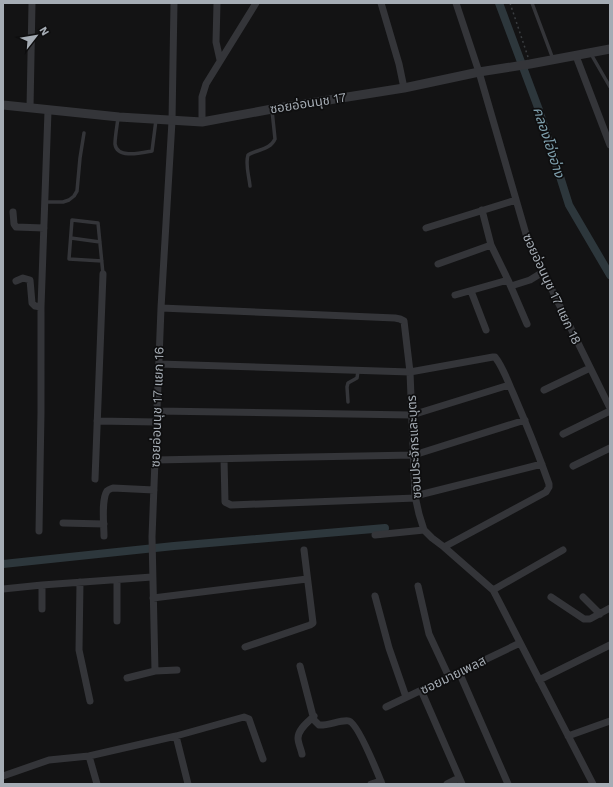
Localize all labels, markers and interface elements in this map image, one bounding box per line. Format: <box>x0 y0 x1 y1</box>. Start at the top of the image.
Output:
north arrow <box>16 16 56 56</box>
text: N <box>36 24 52 38</box>
street label: ซอยอ่อนนุช 17 <box>269 90 347 116</box>
water label: คลองโอ่งอ่าง <box>530 105 568 181</box>
street label: ซอยอ่อนนุช 17 แยก 18 <box>520 231 584 347</box>
street label: ซอยอ่อนนุช 17 แยก 16 <box>147 346 167 468</box>
street label: ซอนประจักรและบุตร <box>404 395 424 499</box>
street label: ซอยมายเพลส <box>418 653 488 697</box>

